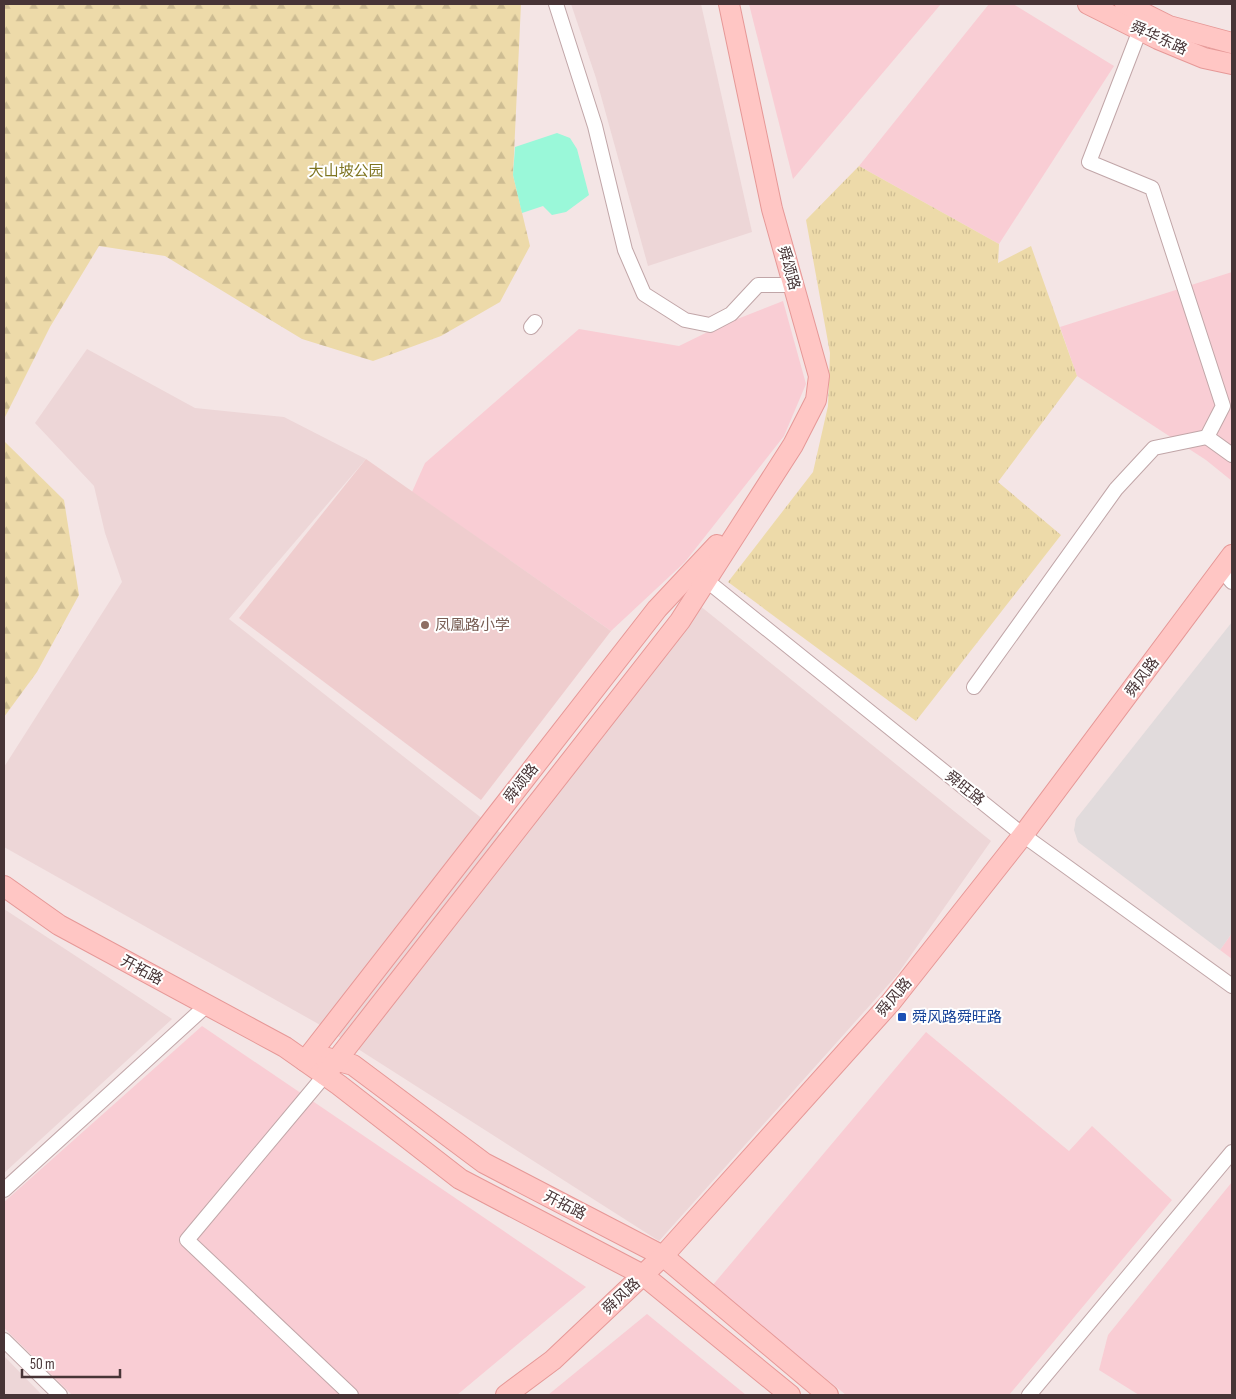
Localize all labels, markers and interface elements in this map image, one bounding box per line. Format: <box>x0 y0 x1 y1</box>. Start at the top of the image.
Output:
street label: 舜华东路 <box>1128 18 1190 59</box>
park label: 大山坡公园 <box>308 162 384 181</box>
street label: 舜颂路 <box>773 244 804 292</box>
place label: 凤凰路小学 <box>435 616 510 635</box>
marker: 凤凰路小学 <box>419 619 431 631</box>
street label: 舜风路 <box>1121 654 1164 701</box>
street label: 舜颂路 <box>500 760 543 807</box>
street label: 舜旺路 <box>941 767 988 810</box>
street label: 开拓路 <box>117 951 166 989</box>
street label: 舜风路 <box>873 974 916 1021</box>
place label: 舜风路舜旺路 <box>912 1008 1002 1027</box>
marker: 舜风路舜旺路 <box>896 1011 908 1023</box>
street label: 开拓路 <box>540 1187 589 1224</box>
street label: 舜风路 <box>598 1274 644 1319</box>
scale bar <box>22 1346 120 1378</box>
text: 50 m <box>30 1355 55 1374</box>

